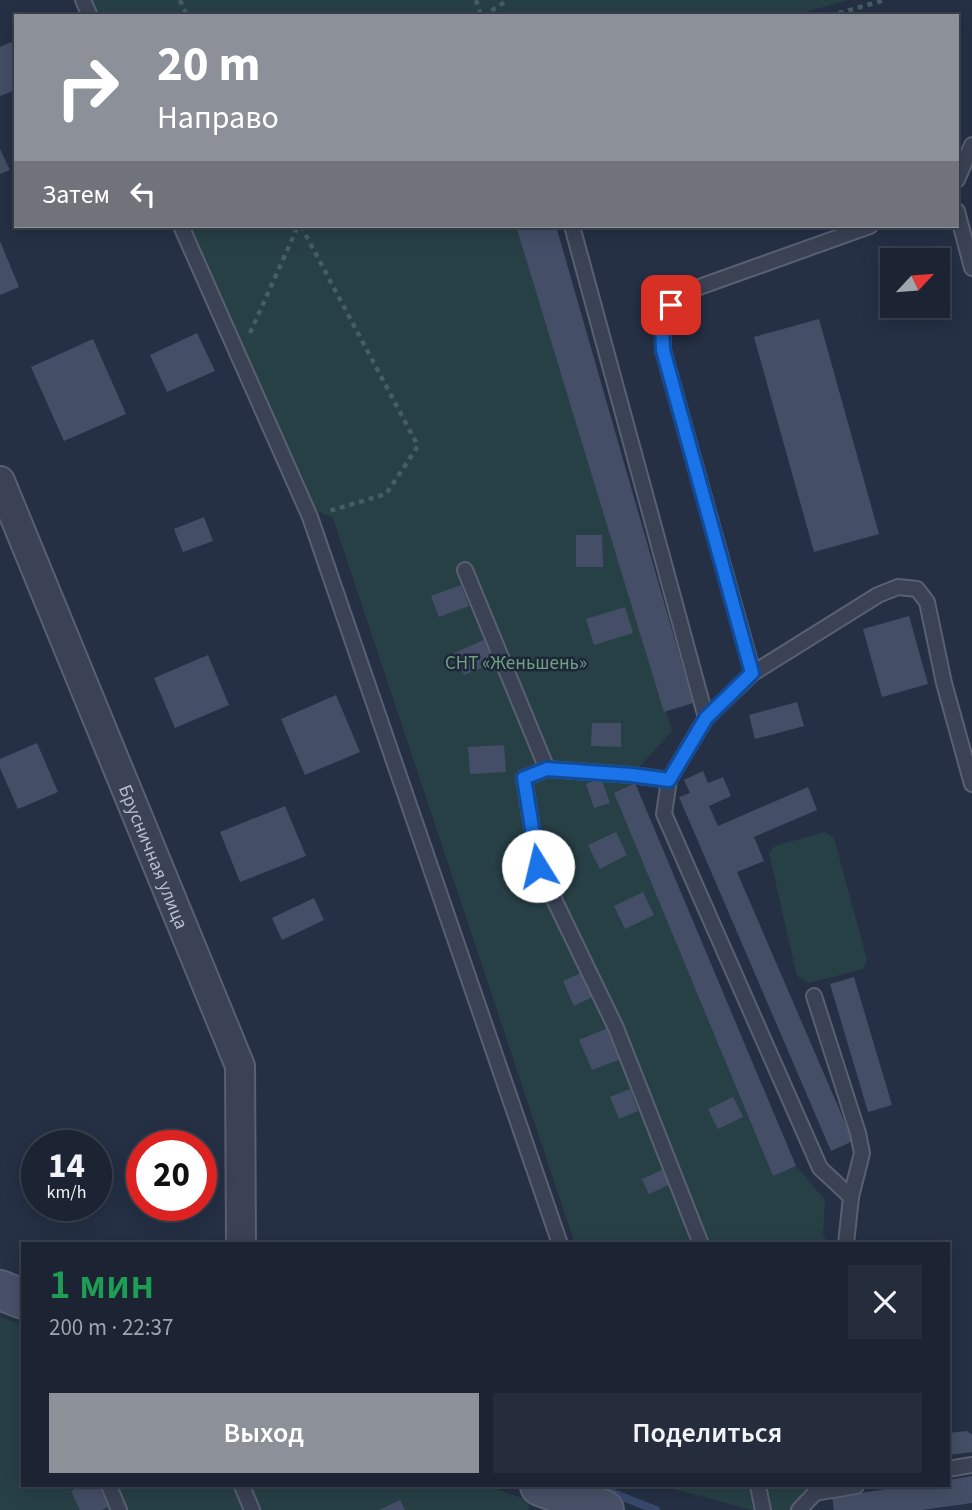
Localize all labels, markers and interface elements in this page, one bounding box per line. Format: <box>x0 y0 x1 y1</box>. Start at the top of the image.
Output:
text: 20 m <box>157 30 261 100</box>
icon: right <box>42 42 133 133</box>
text: Направо <box>157 95 279 141</box>
icon: left <box>124 175 162 213</box>
text: Затем <box>42 176 110 213</box>
north arrow <box>880 248 950 318</box>
map controls <box>880 248 950 318</box>
pin <box>641 275 701 335</box>
icon: arrive <box>652 286 690 324</box>
park label: СНТ «Женьшень» <box>445 650 587 677</box>
street label: Брусничная улица <box>111 781 194 933</box>
position arrow <box>501 829 575 903</box>
speed limit sign: 20 <box>126 1130 217 1221</box>
text: 14 <box>48 1141 85 1191</box>
text: km/h <box>47 1180 86 1205</box>
text: 1 мин <box>49 1255 154 1315</box>
button: close <box>848 1265 922 1339</box>
text: 200 m · 22:37 <box>49 1311 173 1344</box>
button: Выход <box>49 1393 479 1473</box>
button: Поделиться <box>493 1393 922 1473</box>

